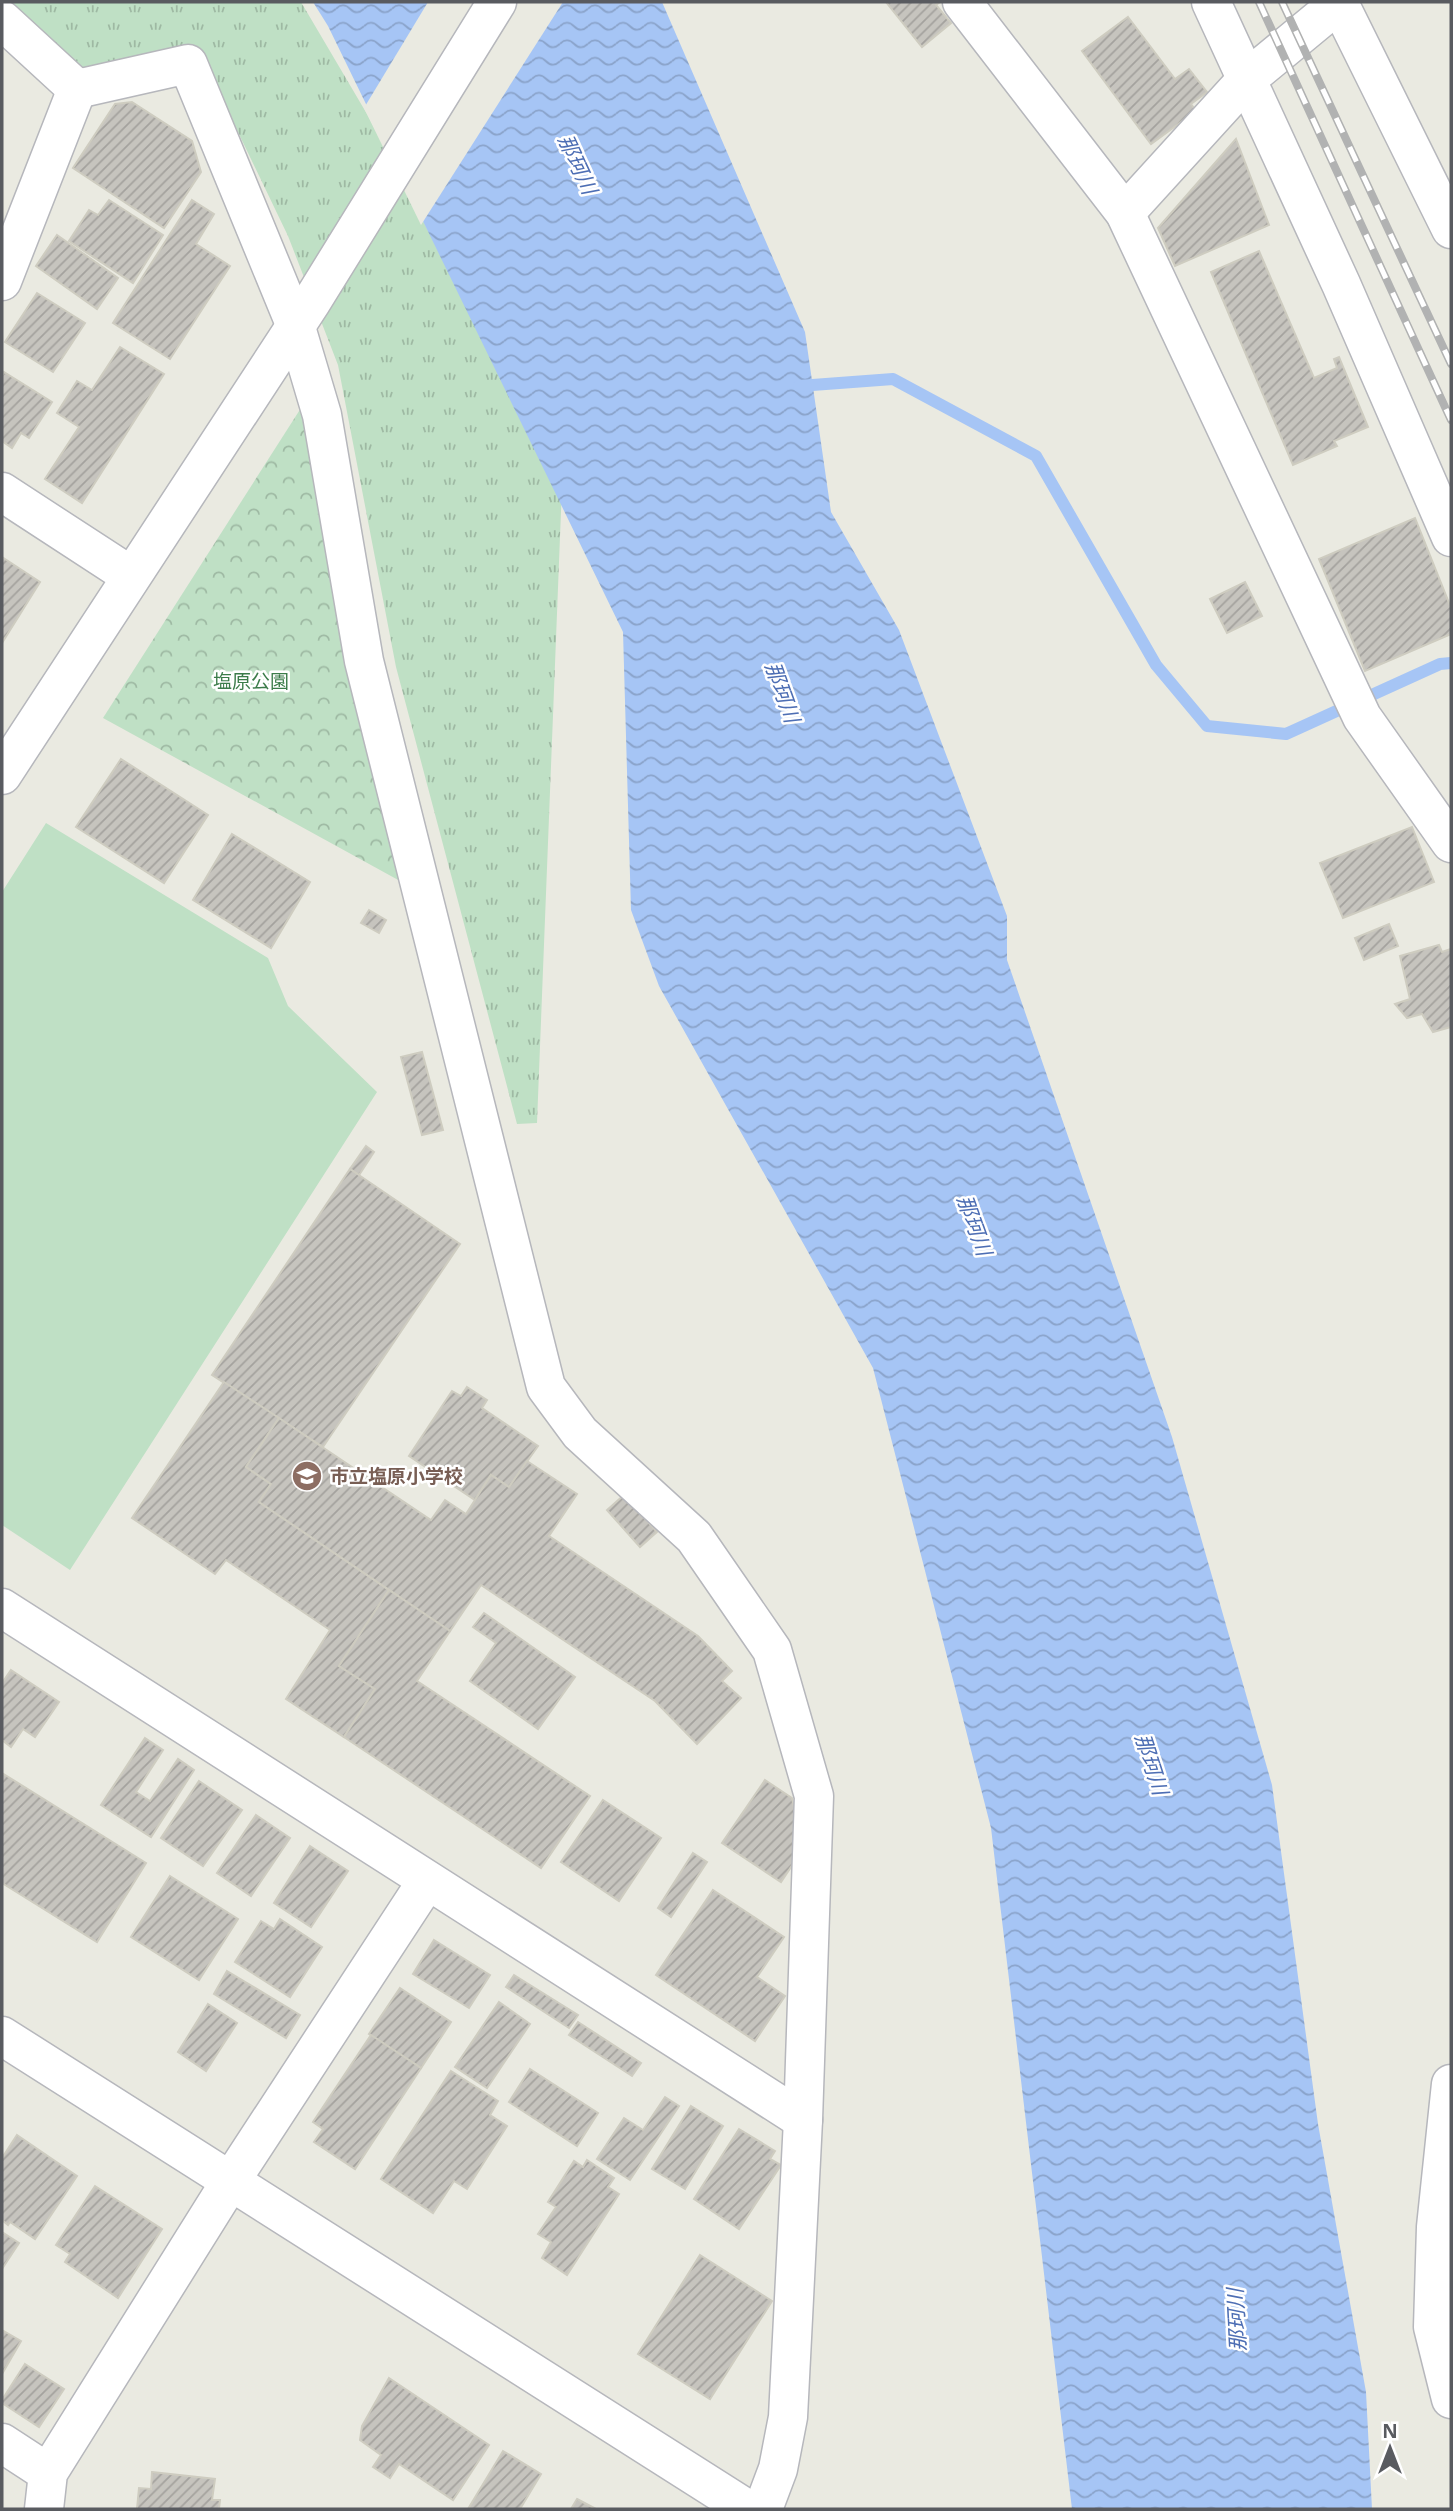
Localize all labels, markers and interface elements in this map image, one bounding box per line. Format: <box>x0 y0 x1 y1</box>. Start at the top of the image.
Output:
water label: 那珂川 <box>552 130 605 200</box>
water label: 那珂川 <box>759 658 808 728</box>
park label: 塩原公園 <box>213 668 289 694</box>
water label: 那珂川 <box>951 1191 1000 1261</box>
school or university icon: 市立塩原小学校 <box>290 1459 324 1493</box>
place label: 市立塩原小学校 <box>330 1463 463 1489</box>
water label: 那珂川 <box>1129 1730 1176 1800</box>
water label: 那珂川 <box>1220 2286 1252 2352</box>
north arrow <box>1355 2413 1425 2483</box>
text: N <box>1382 2418 1398 2444</box>

